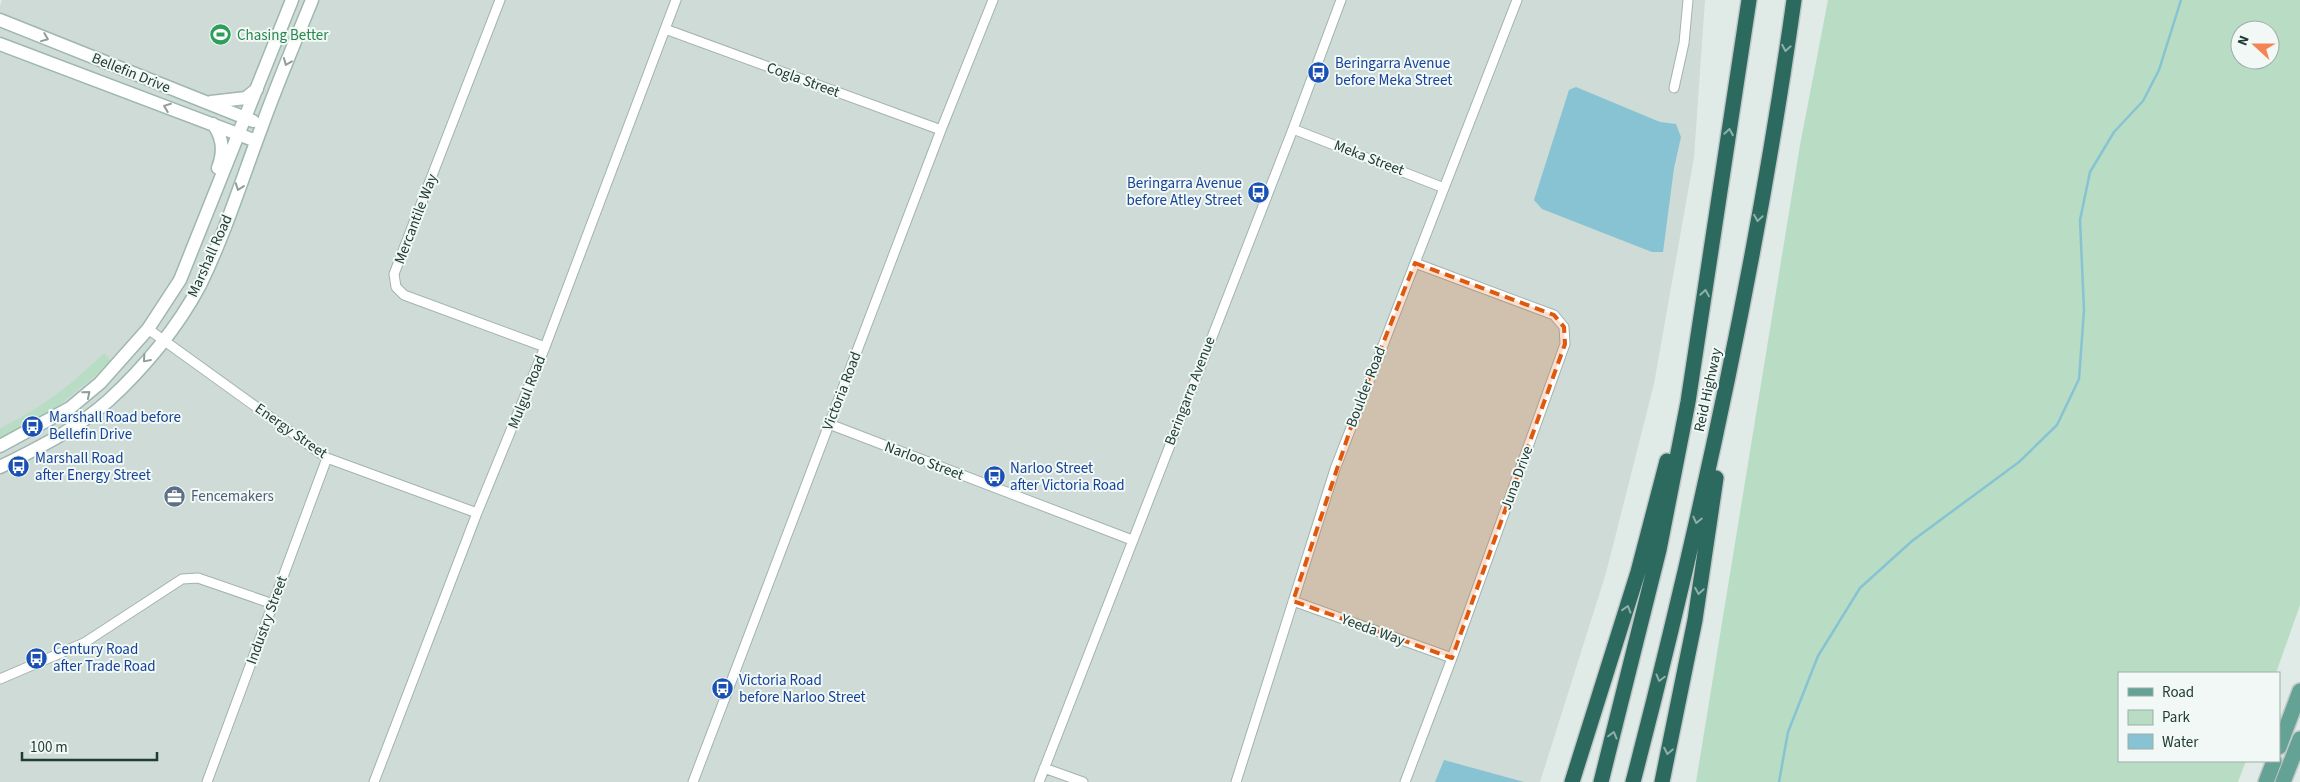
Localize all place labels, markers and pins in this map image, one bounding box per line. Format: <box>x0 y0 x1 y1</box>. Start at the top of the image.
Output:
sports icon: Chasing Better <box>209 23 233 47</box>
place label: Chasing Better <box>237 25 329 46</box>
place label: Beringarra Avenue before Meka Street <box>1335 53 1452 91</box>
bus stop icon: Beringarra Avenue before Meka Street <box>1307 60 1331 84</box>
place label: Beringarra Avenue before Atley Street <box>1127 173 1242 211</box>
bus stop icon: Beringarra Avenue before Atley Street <box>1246 180 1270 204</box>
place label: Marshall Road before Bellefin Drive <box>49 407 181 445</box>
bus stop icon: Marshall Road before Bellefin Drive <box>21 414 45 438</box>
place label: Marshall Road after Energy Street <box>35 448 151 486</box>
bus stop icon: Marshall Road after Energy Street <box>7 455 31 479</box>
place label: Narloo Street after Victoria Road <box>1010 458 1125 496</box>
bus stop icon: Narloo Street after Victoria Road <box>982 465 1006 489</box>
office icon: Fencemakers <box>163 484 187 508</box>
place label: Fencemakers <box>191 486 274 507</box>
place label: Century Road after Trade Road <box>53 639 156 677</box>
bus stop icon: Century Road after Trade Road <box>25 646 49 670</box>
place label: Victoria Road before Narloo Street <box>739 670 866 708</box>
bus stop icon: Victoria Road before Narloo Street <box>711 677 735 701</box>

